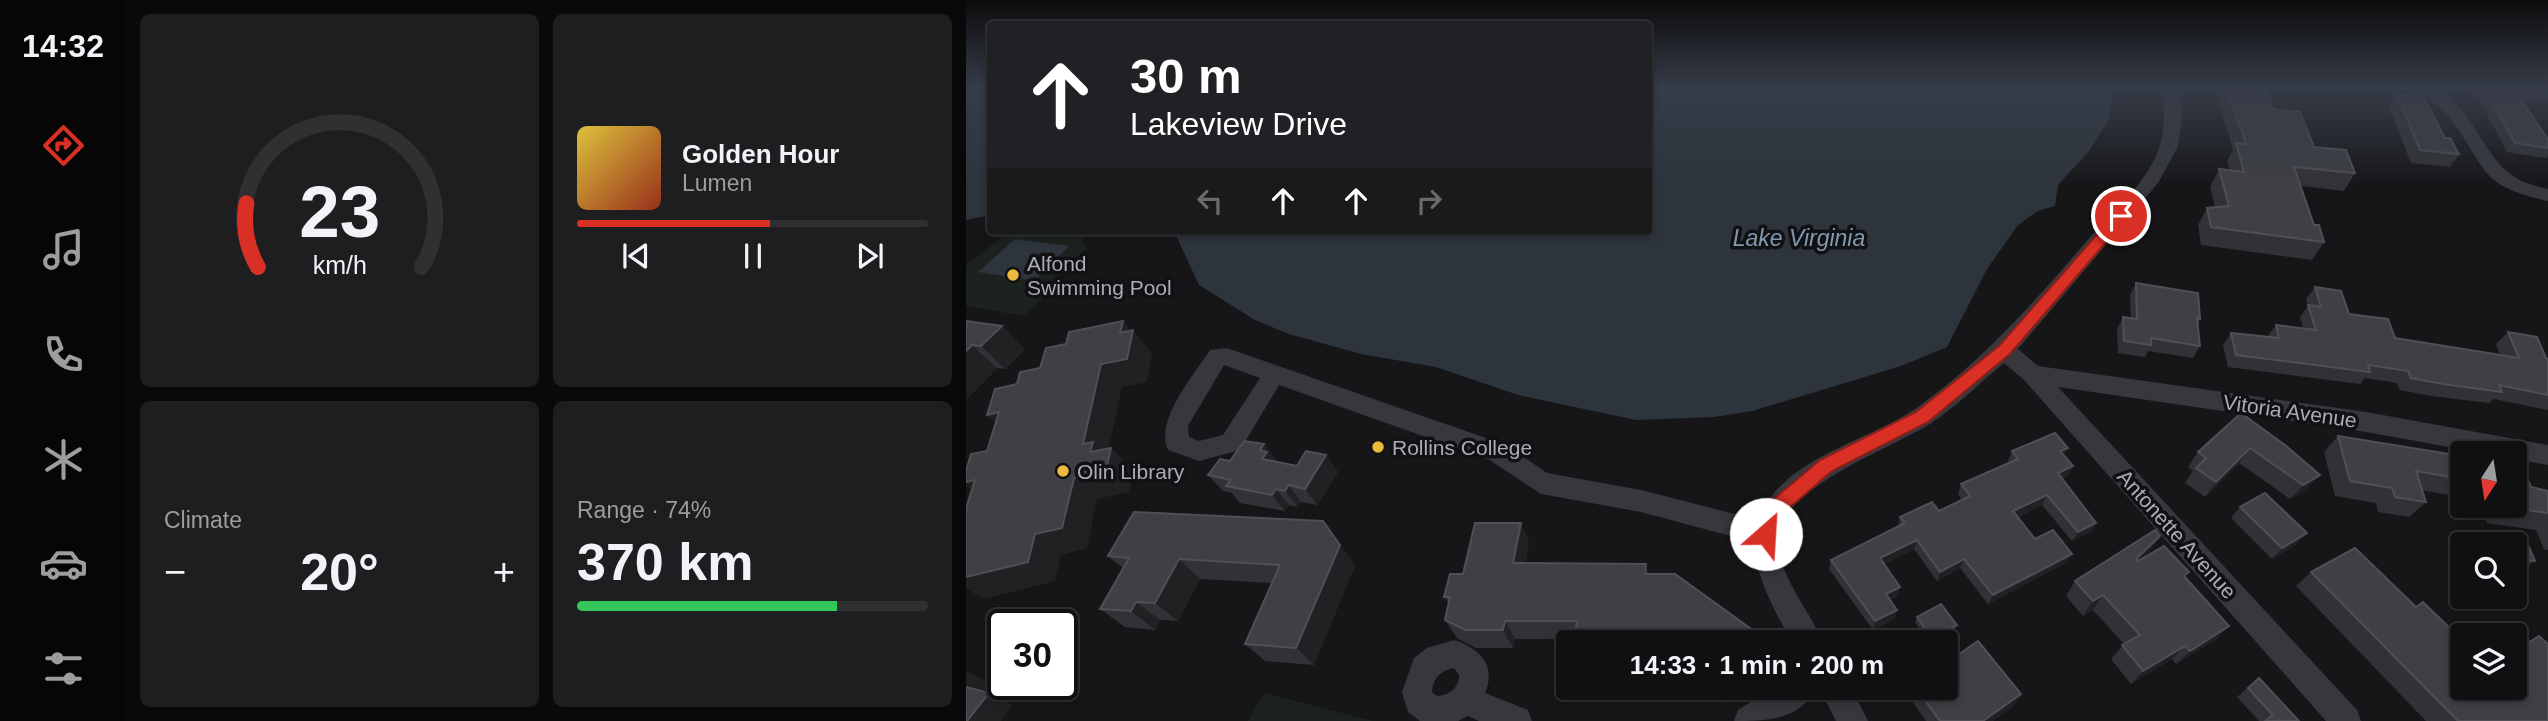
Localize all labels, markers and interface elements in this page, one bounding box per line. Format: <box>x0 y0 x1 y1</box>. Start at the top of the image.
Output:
text: 14:32 <box>22 28 104 64</box>
icon: ahead <box>1015 49 1106 140</box>
text: 30 m <box>1130 49 1242 103</box>
text: Lakeview Drive <box>1130 106 1347 142</box>
icon: directions <box>39 121 88 170</box>
text: Golden Hour <box>682 139 839 169</box>
text: Lumen <box>682 170 752 196</box>
text: 23 <box>299 171 380 252</box>
icon: left <box>1191 182 1229 220</box>
icon: ahead <box>1264 182 1302 220</box>
icon: ahead <box>1337 182 1375 220</box>
icon: right <box>1410 182 1448 220</box>
pin <box>2091 186 2151 246</box>
icon: arrive <box>2102 197 2140 235</box>
icon: music <box>39 225 88 274</box>
water label: Lake Virginia <box>1733 225 1865 251</box>
icon: previous <box>617 237 655 275</box>
icon: pause <box>734 237 772 275</box>
icon: next <box>851 237 889 275</box>
text: km/h <box>312 251 367 279</box>
place label: Alfond Swimming Pool <box>1027 252 1172 299</box>
marker: Alfond Swimming Pool <box>1005 267 1021 283</box>
icon: phone <box>39 330 88 379</box>
street label: Vitoria Avenue <box>2222 390 2358 432</box>
icon: climate <box>39 435 88 484</box>
place label: Rollins College <box>1392 436 1532 459</box>
marker: Rollins College <box>1370 439 1386 455</box>
north arrow <box>2450 441 2527 518</box>
map controls <box>2450 441 2527 700</box>
place label: Olin Library <box>1077 460 1185 483</box>
marker: Olin Library <box>1055 463 1071 479</box>
street label: Antonette Avenue <box>2113 465 2241 603</box>
text: Range · 74% <box>577 497 711 523</box>
position arrow <box>1729 497 1803 571</box>
text: Climate <box>164 507 242 533</box>
button: search <box>2450 532 2527 609</box>
text: 370 km <box>577 533 753 591</box>
icon: car <box>39 539 88 588</box>
text: 20° <box>300 543 379 601</box>
text: − <box>164 551 186 593</box>
text: + <box>493 551 515 593</box>
speed limit sign: 30 <box>987 609 1078 700</box>
button: layers <box>2450 623 2527 700</box>
icon: filters <box>39 644 88 693</box>
text: 14:33 · 1 min · 200 m <box>1630 650 1884 680</box>

